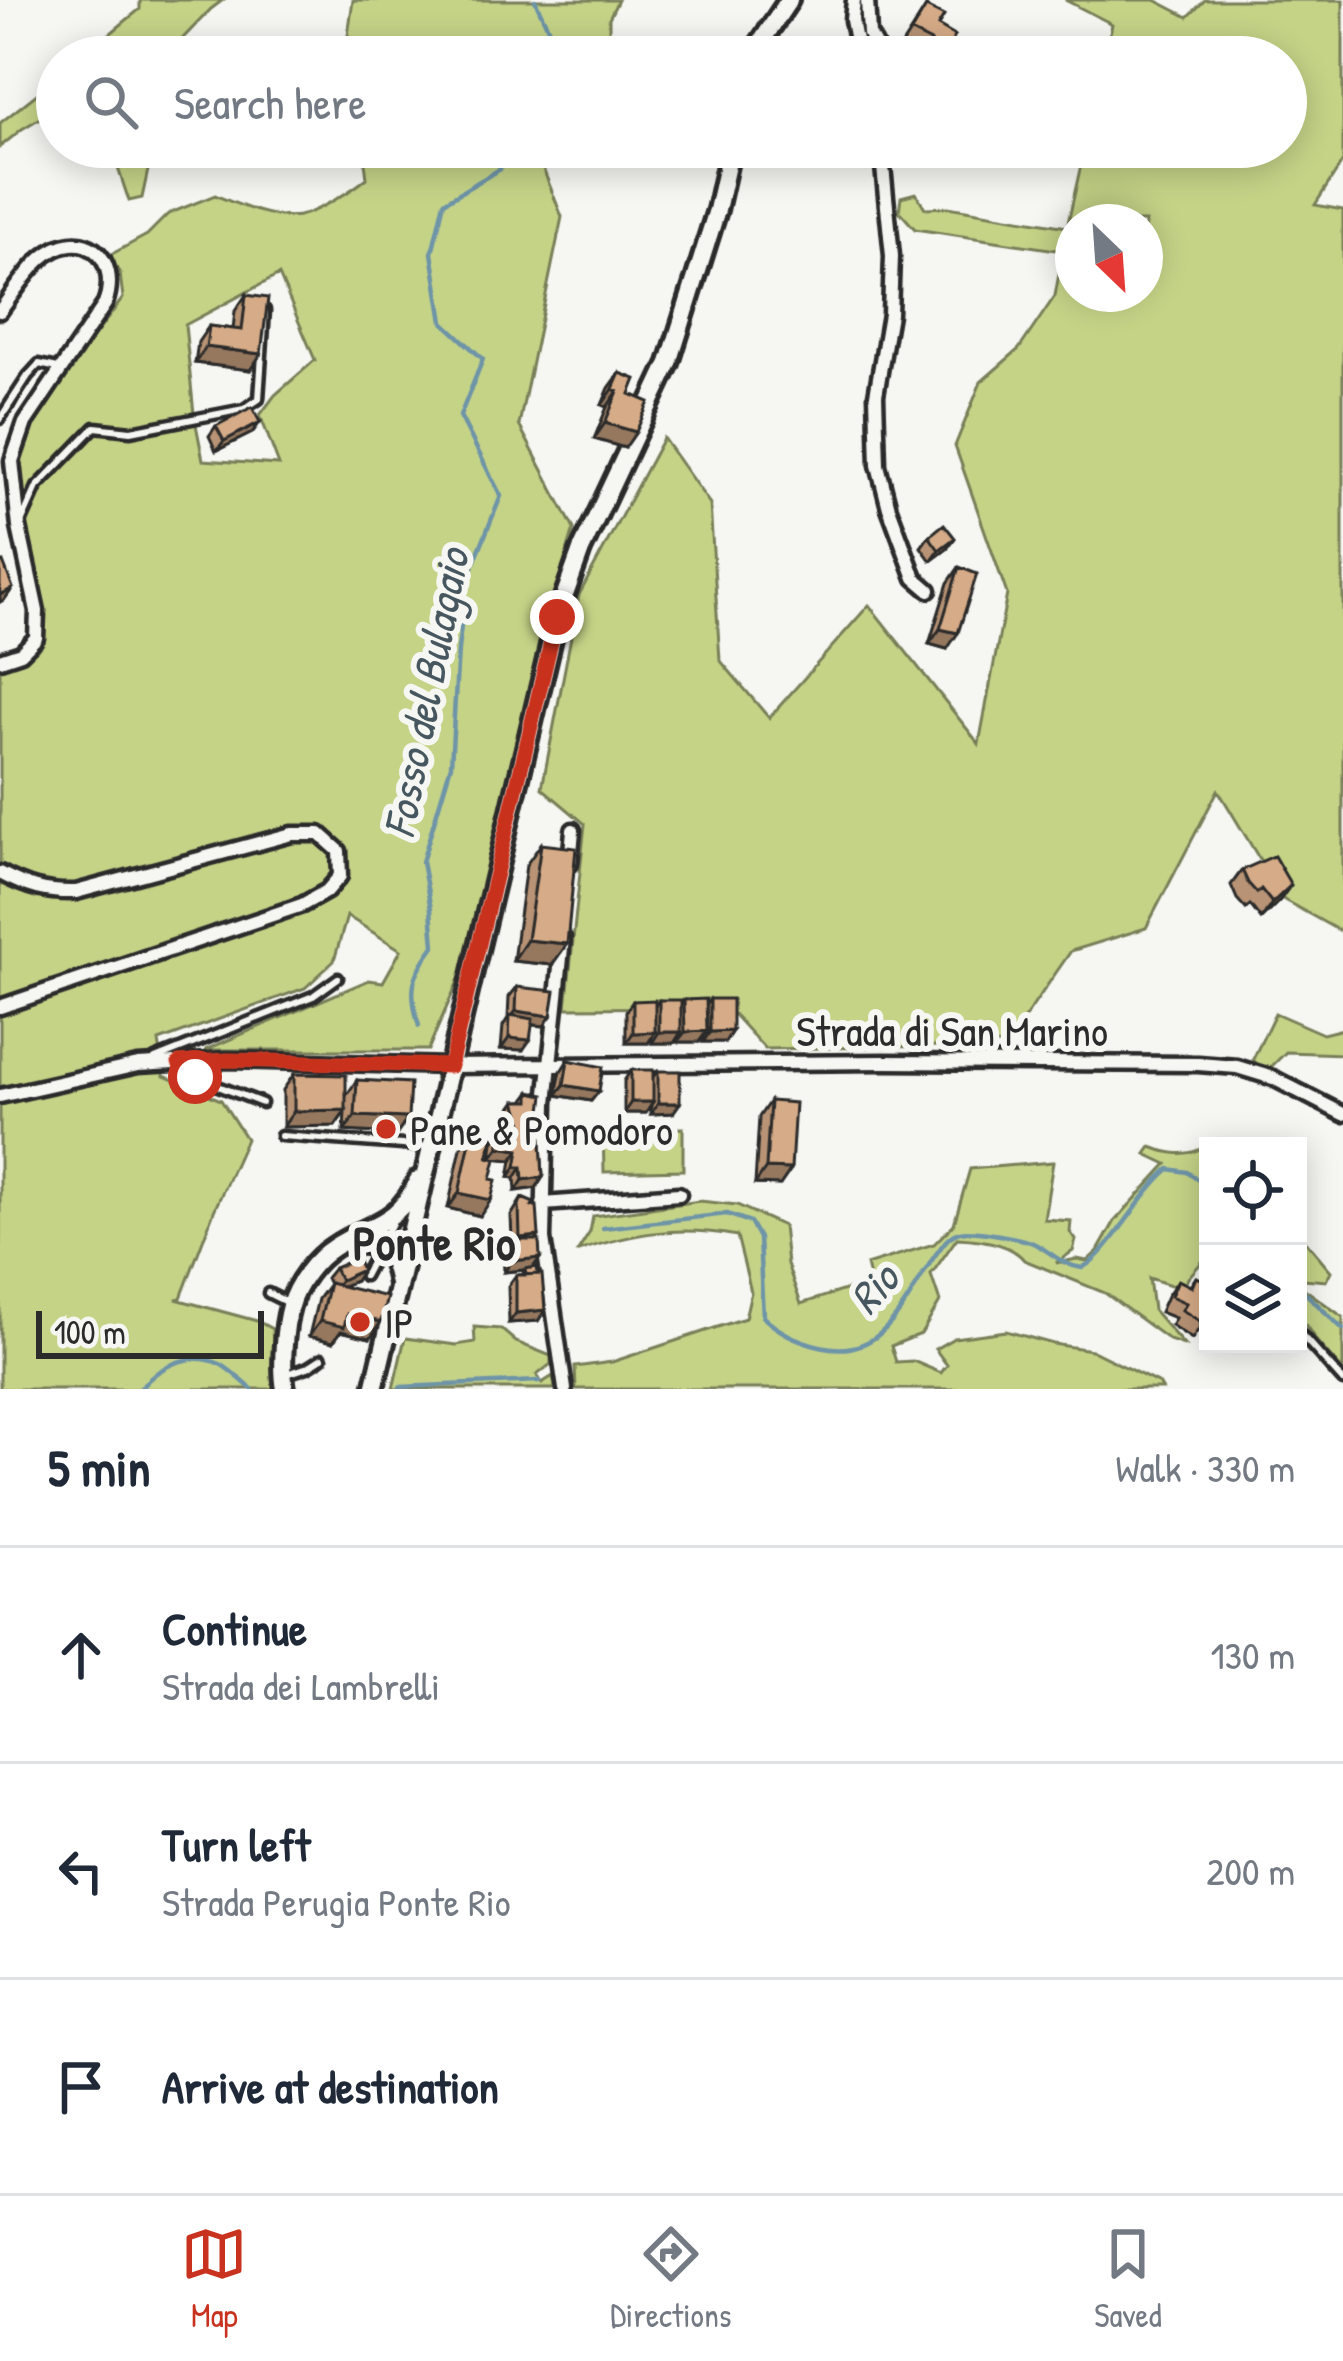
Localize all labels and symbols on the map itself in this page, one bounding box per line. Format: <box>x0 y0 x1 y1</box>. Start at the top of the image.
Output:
north arrow <box>1055 204 1163 312</box>
water label: Fosso del Bulagaio <box>367 541 484 842</box>
route end <box>530 590 584 644</box>
street label: Strada di San Marino <box>796 1002 1108 1059</box>
route start <box>168 1050 222 1104</box>
place label: Pane & Pomodoro <box>410 1101 673 1158</box>
marker: Pane & Pomodoro <box>373 1116 399 1142</box>
district label: Ponte Rio <box>353 1210 515 1275</box>
water label: Rio <box>834 1247 914 1326</box>
place label: IP <box>384 1294 414 1351</box>
scale bar <box>36 1305 264 1358</box>
marker: IP <box>347 1309 373 1335</box>

